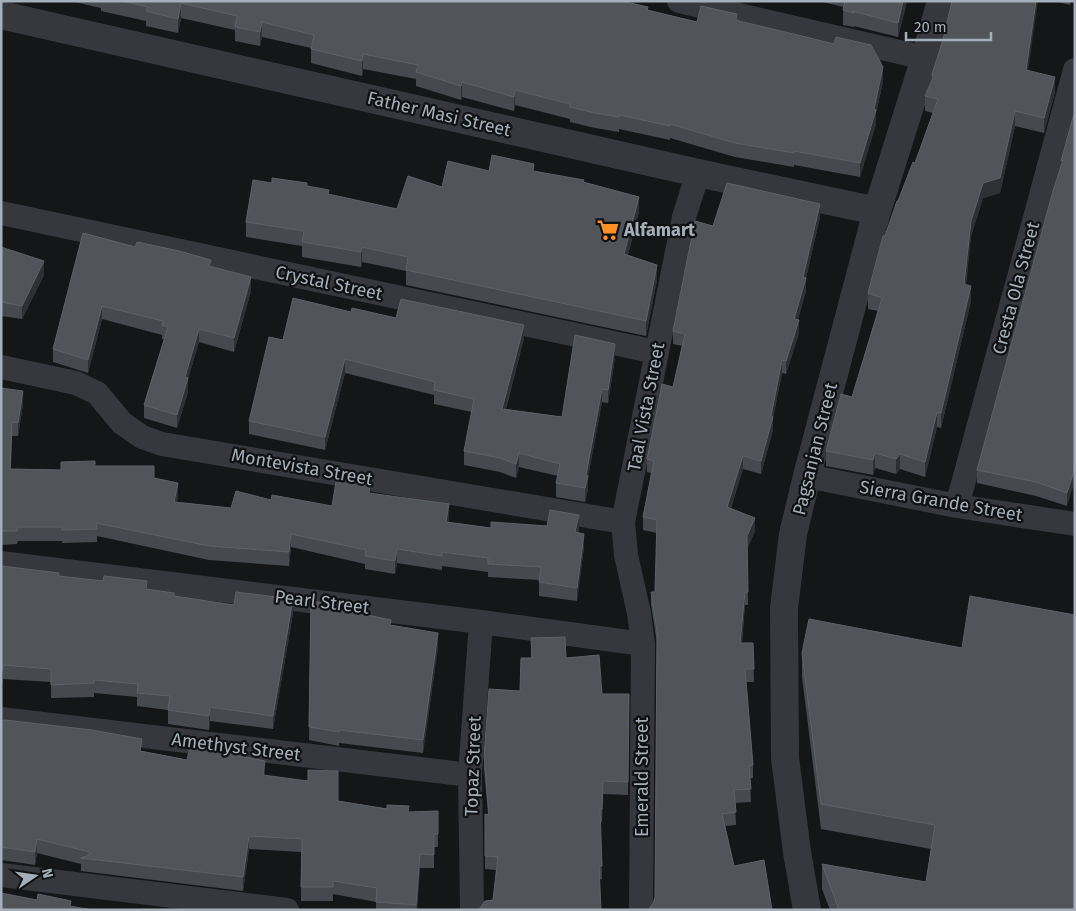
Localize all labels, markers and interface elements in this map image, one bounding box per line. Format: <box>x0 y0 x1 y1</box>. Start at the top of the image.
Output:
scale bar <box>906 10 991 42</box>
text: 20 m <box>914 18 947 36</box>
street label: Father Masi Street <box>365 87 513 141</box>
supermarket icon: Alfamart <box>595 217 621 243</box>
place label: Alfamart <box>623 219 696 241</box>
street label: Cresta Ola Street <box>988 219 1044 357</box>
street label: Crystal Street <box>274 261 385 305</box>
street label: Taal Vista Street <box>623 340 669 473</box>
street label: Pagsanjan Street <box>788 380 842 518</box>
street label: Montevista Street <box>230 444 375 490</box>
street label: Sierra Grande Street <box>858 476 1025 526</box>
street label: Pearl Street <box>273 585 371 619</box>
street label: Topaz Street <box>460 715 486 817</box>
street label: Emerald Street <box>631 716 653 837</box>
street label: Amethyst Street <box>170 728 302 766</box>
north arrow <box>10 851 60 901</box>
text: N <box>38 867 57 880</box>

